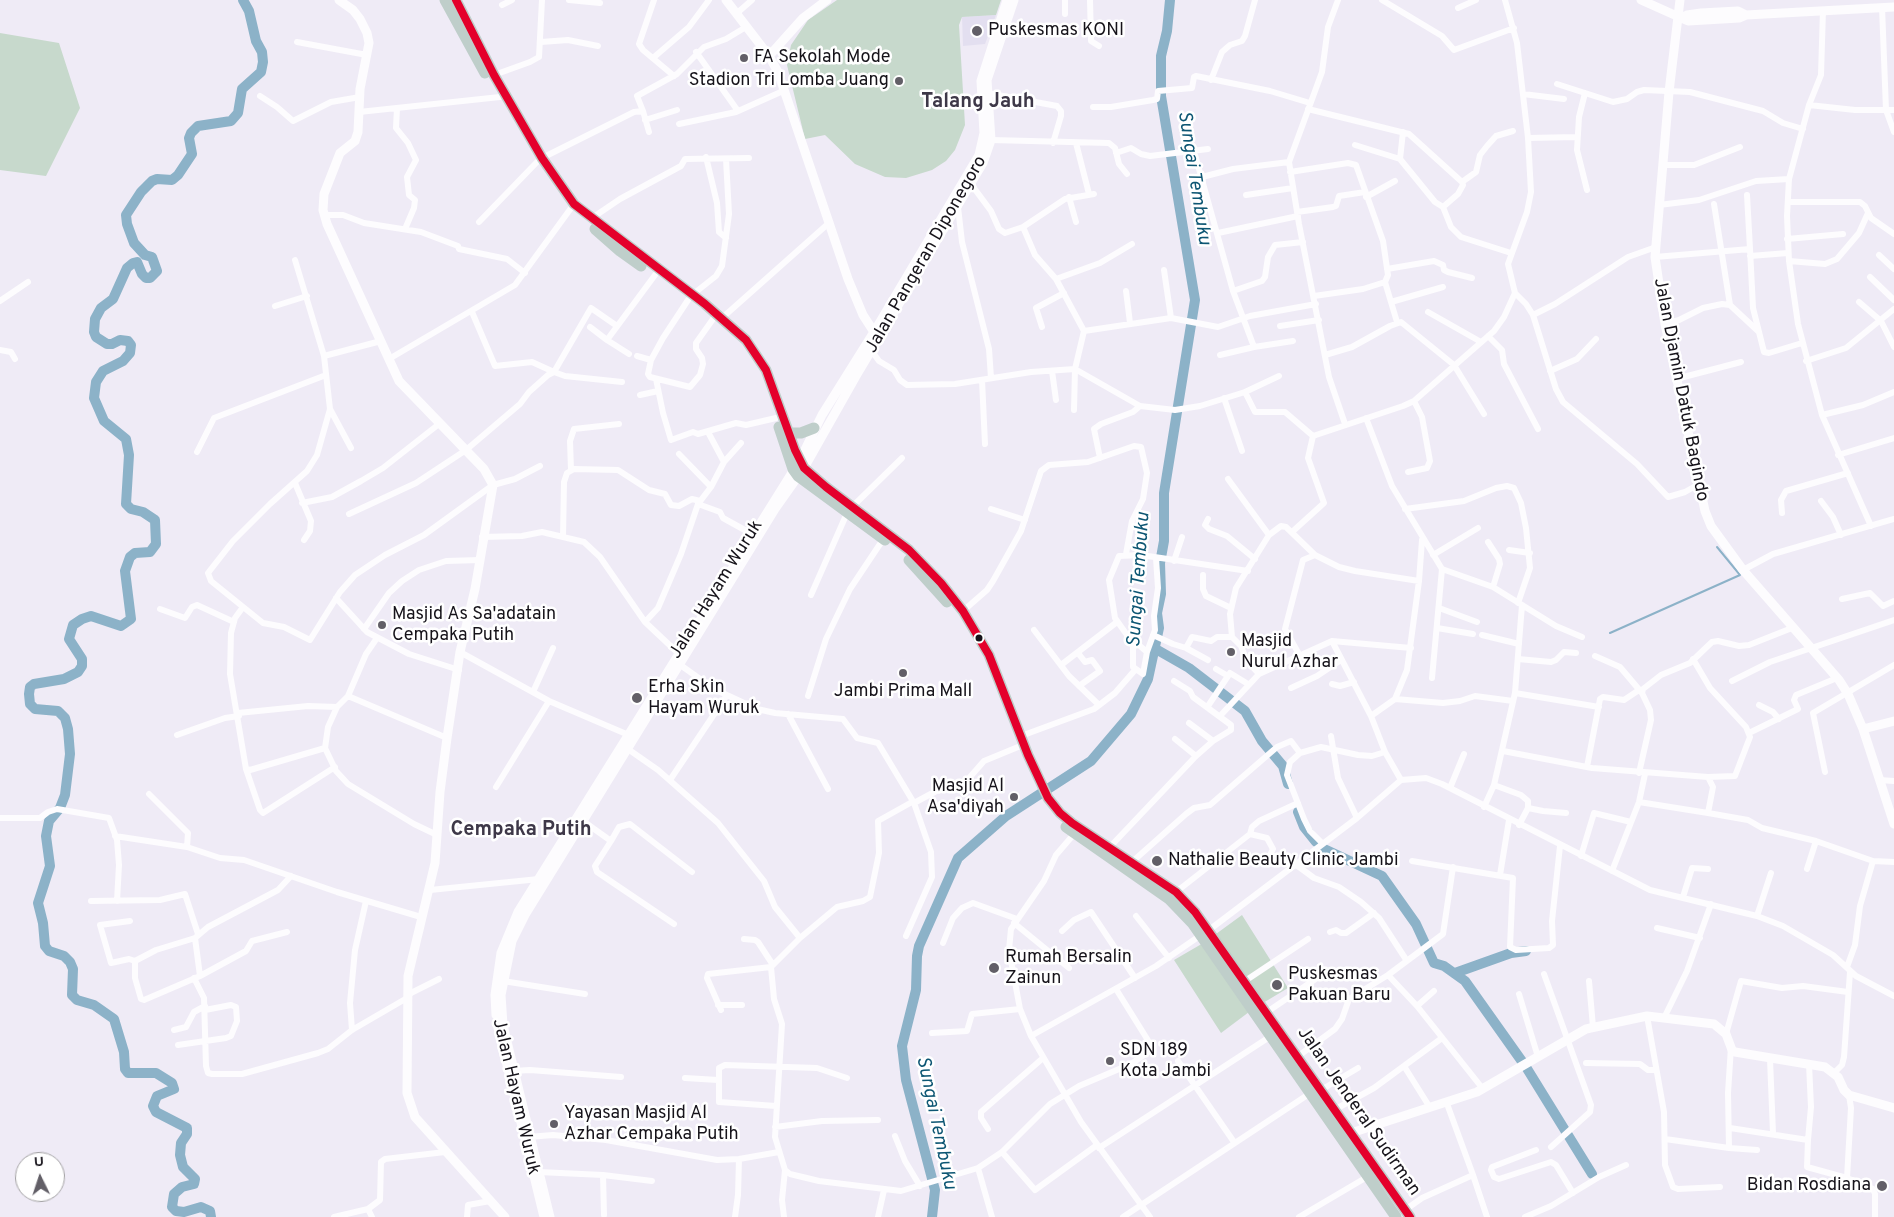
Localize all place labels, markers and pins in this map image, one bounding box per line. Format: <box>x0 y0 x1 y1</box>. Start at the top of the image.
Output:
place label: Puskesmas KONI <box>988 20 1124 42</box>
marker: Puskesmas KONI <box>970 24 984 38</box>
place label: FA Sekolah Mode <box>754 47 891 69</box>
marker: FA Sekolah Mode <box>738 52 750 64</box>
place label: Stadion Tri Lomba Juang <box>689 70 889 92</box>
marker: Stadion Tri Lomba Juang <box>893 75 905 87</box>
place label: Masjid As Sa'adatain Cempaka Putih <box>392 604 556 646</box>
marker: Masjid As Sa'adatain Cempaka Putih <box>376 619 388 631</box>
place label: Masjid Nurul Azhar <box>1241 631 1338 674</box>
unlabelled marker <box>974 633 984 643</box>
marker: Masjid Nurul Azhar <box>1225 646 1237 658</box>
marker: Jambi Prima Mall <box>897 667 909 679</box>
place label: Erha Skin Hayam Wuruk <box>648 677 760 720</box>
place label: Jambi Prima Mall <box>834 681 972 703</box>
marker: Erha Skin Hayam Wuruk <box>630 691 644 705</box>
place label: Masjid Al Asa'diyah <box>927 776 1004 819</box>
marker: Masjid Al Asa'diyah <box>1008 791 1020 803</box>
place label: Nathalie Beauty Clinic Jambi <box>1168 850 1398 872</box>
marker: Nathalie Beauty Clinic Jambi <box>1150 854 1164 868</box>
place label: Rumah Bersalin Zainun <box>1005 947 1132 990</box>
marker: Rumah Bersalin Zainun <box>987 961 1001 975</box>
place label: Puskesmas Pakuan Baru <box>1288 964 1391 1006</box>
marker: Puskesmas Pakuan Baru <box>1270 978 1284 992</box>
place label: SDN 189 Kota Jambi <box>1120 1040 1211 1082</box>
marker: SDN 189 Kota Jambi <box>1104 1055 1116 1067</box>
place label: Yayasan Masjid Al Azhar Cempaka Putih <box>564 1103 739 1146</box>
marker: Yayasan Masjid Al Azhar Cempaka Putih <box>548 1118 560 1130</box>
place label: Bidan Rosdiana <box>1747 1175 1871 1197</box>
marker: Bidan Rosdiana <box>1875 1179 1889 1193</box>

